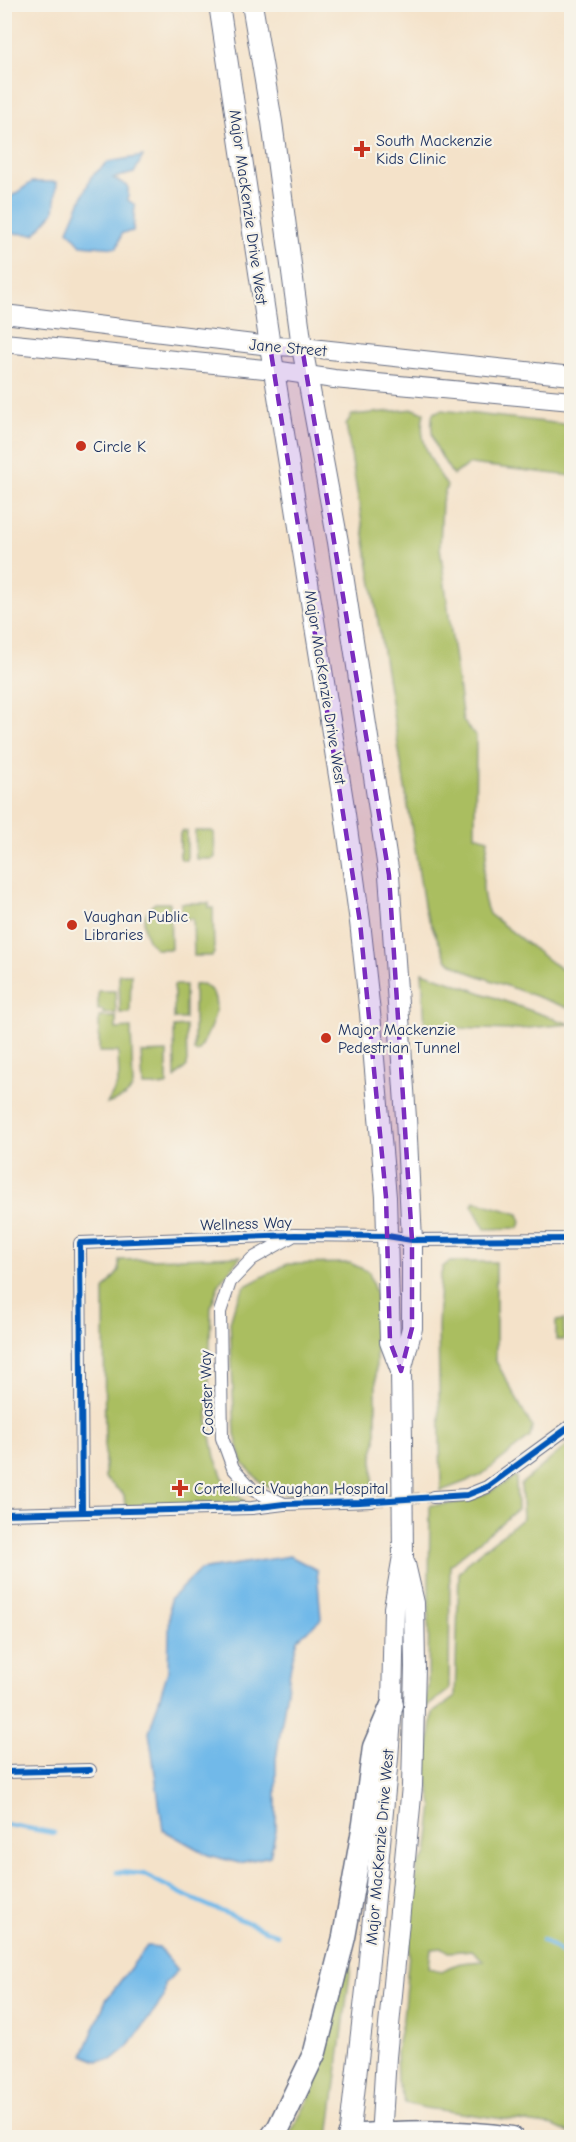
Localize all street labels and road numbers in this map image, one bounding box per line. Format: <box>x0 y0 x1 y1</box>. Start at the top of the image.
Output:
street label: Major MacKenzie Drive West <box>225 109 271 306</box>
street label: Jane Street <box>248 336 328 360</box>
street label: Major MacKenzie Drive West <box>301 589 349 786</box>
street label: Wellness Way <box>200 1213 293 1235</box>
street label: Coaster Way <box>196 1349 217 1436</box>
street label: Major MacKenzie Drive West <box>362 1748 398 1946</box>

